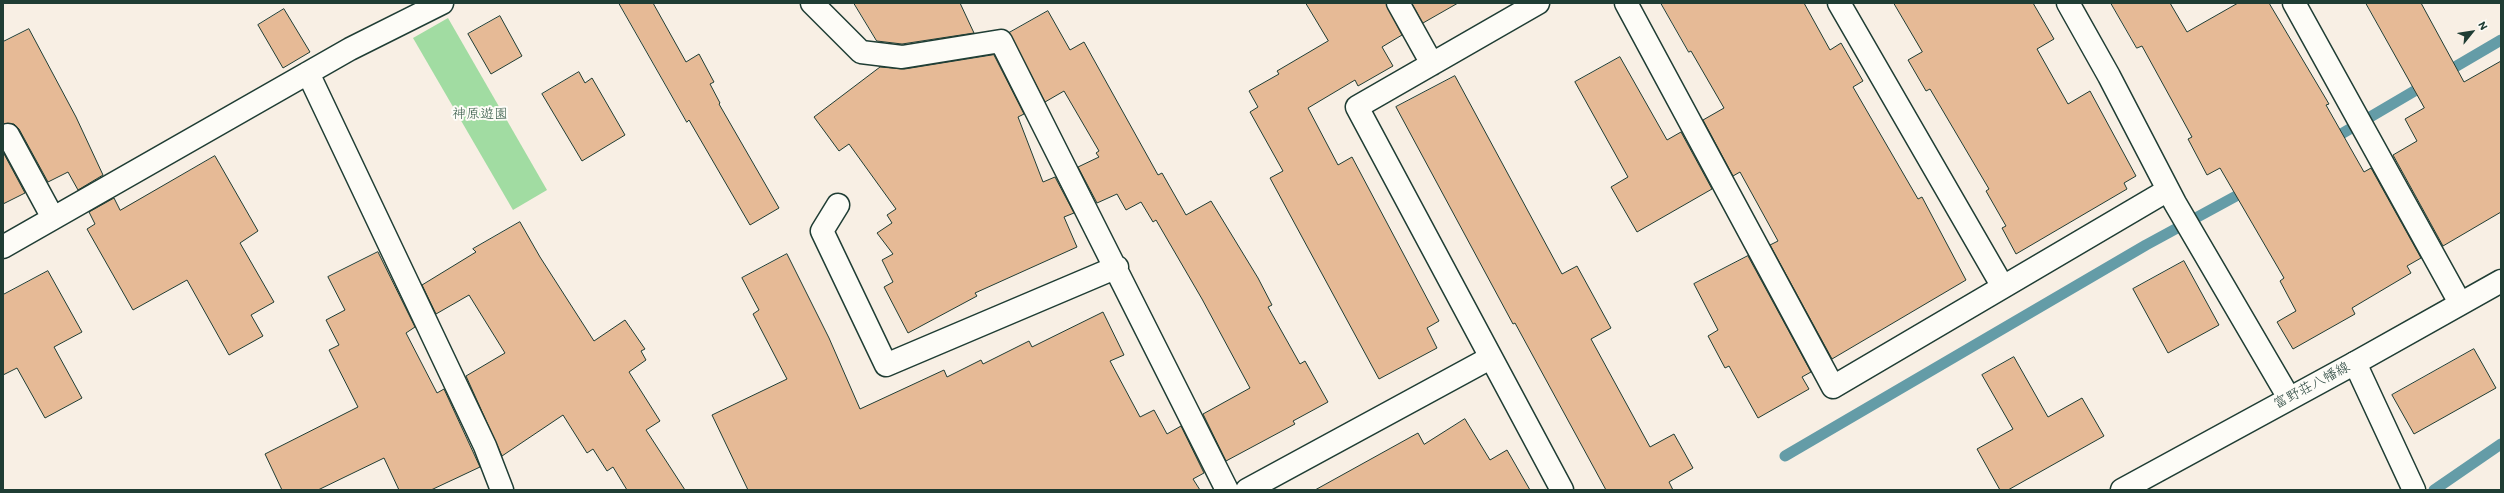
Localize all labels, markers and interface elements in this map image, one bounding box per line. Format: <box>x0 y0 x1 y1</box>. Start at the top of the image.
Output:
north arrow <box>2452 12 2492 52</box>
text: N <box>2475 19 2490 32</box>
park label: 神原遊園 <box>452 106 508 122</box>
street label: 富野荘八幡線 <box>2271 359 2353 413</box>

